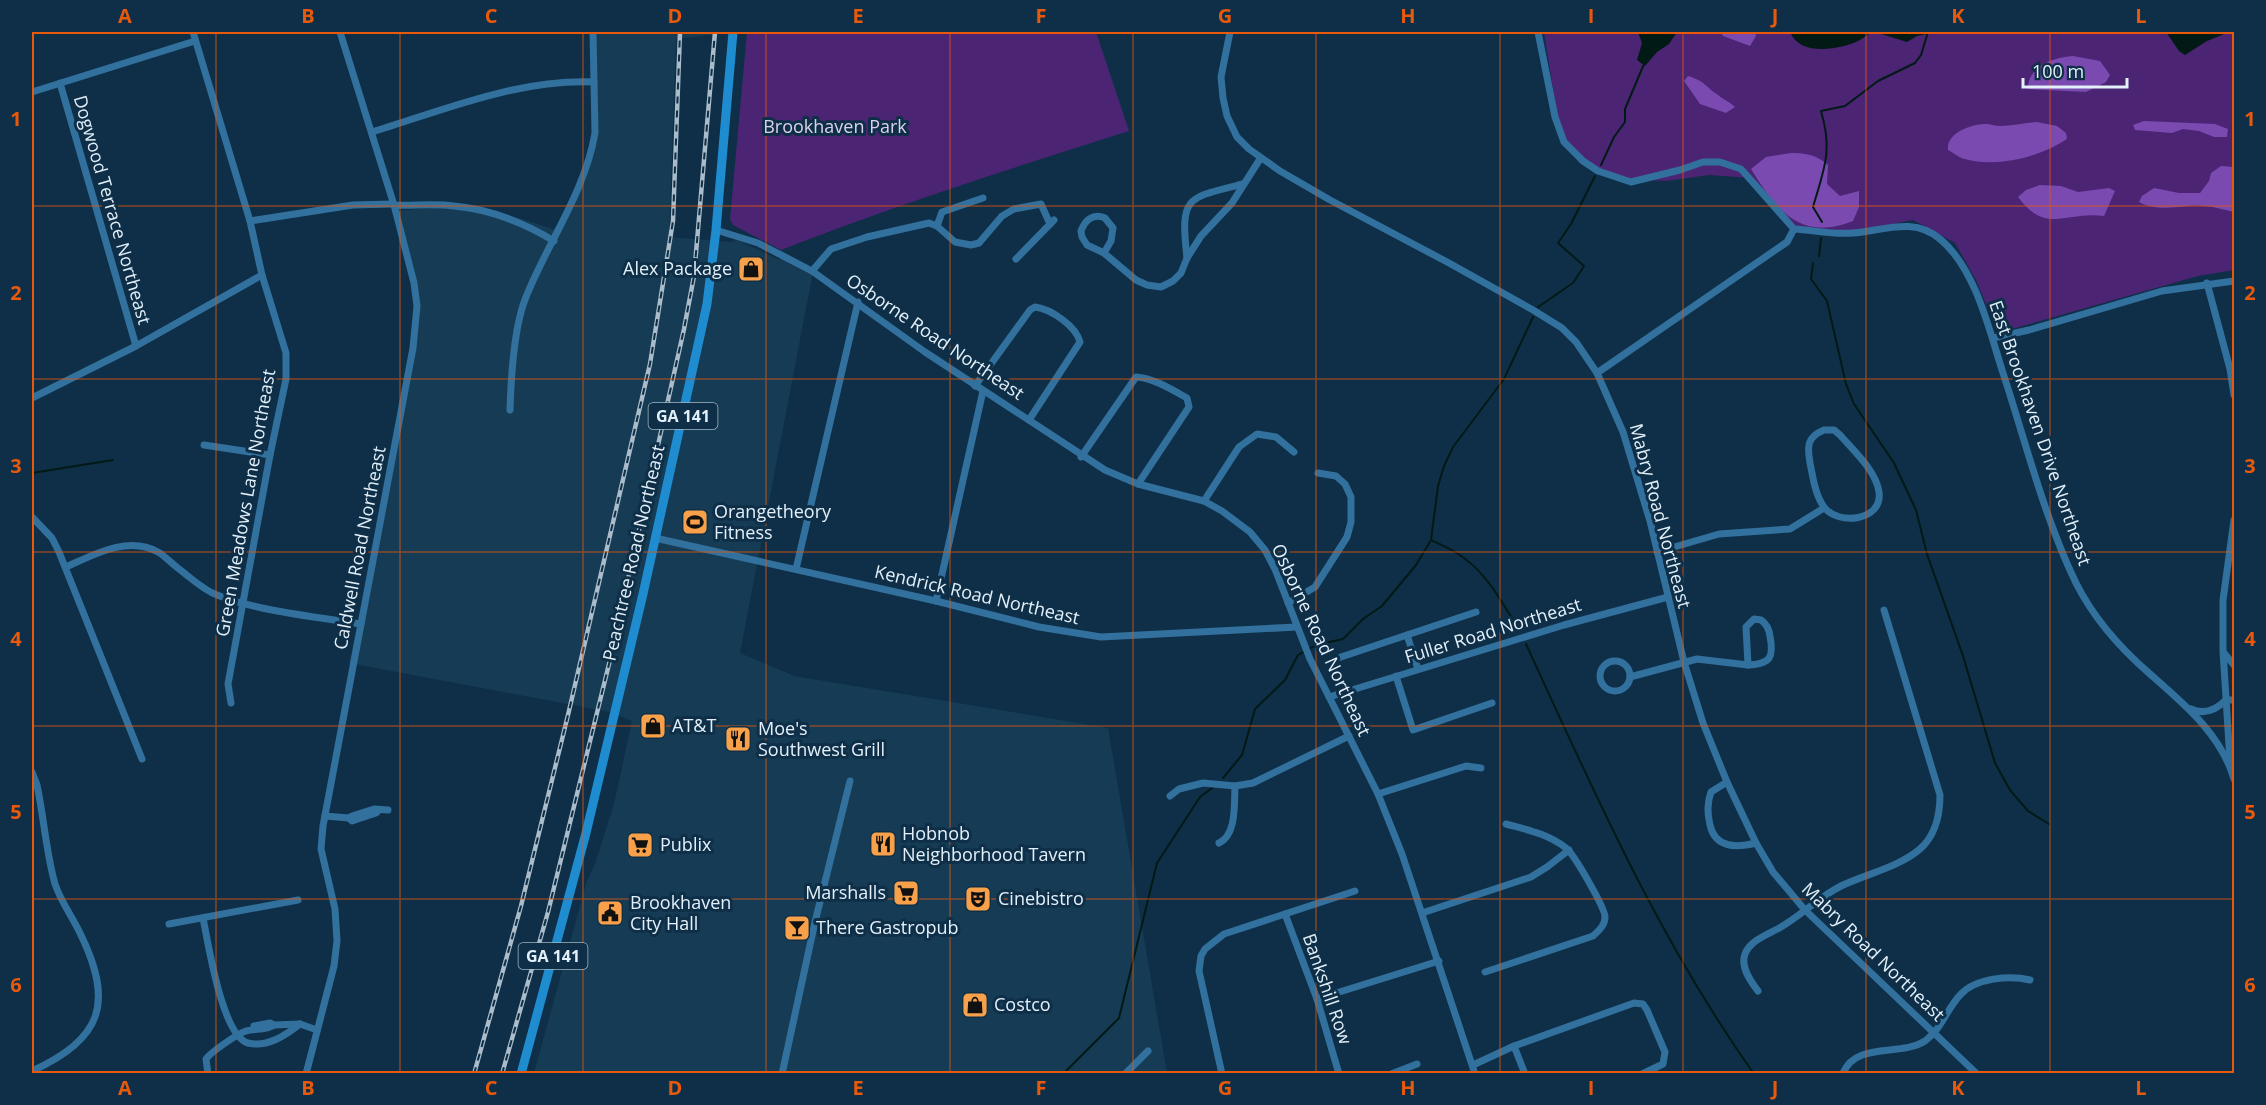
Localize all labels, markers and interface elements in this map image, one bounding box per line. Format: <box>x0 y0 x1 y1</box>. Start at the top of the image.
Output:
text: A <box>118 2 132 29</box>
text: B <box>301 2 315 29</box>
text: C <box>485 2 498 29</box>
text: D <box>668 2 682 29</box>
text: E <box>852 2 864 29</box>
text: F <box>1036 2 1046 29</box>
text: G <box>1218 2 1232 29</box>
text: H <box>1400 2 1416 29</box>
text: I <box>1588 2 1594 29</box>
text: J <box>1770 2 1778 29</box>
text: K <box>1951 2 1965 29</box>
text: L <box>2135 2 2147 29</box>
scale bar <box>2023 51 2126 89</box>
text: 100 m <box>2032 59 2084 83</box>
street label: Dogwood Terrace Northeast <box>69 92 157 327</box>
text: 1 <box>10 105 22 132</box>
text: 1 <box>2244 105 2256 132</box>
park label: Brookhaven Park <box>763 114 907 138</box>
shop icon: Alex Package <box>736 254 766 284</box>
place label: Alex Package <box>623 256 732 280</box>
street label: Osborne Road Northeast <box>842 268 1029 405</box>
text: 2 <box>10 279 22 306</box>
text: 2 <box>2244 279 2256 306</box>
street label: East Brookhaven Drive Northeast <box>1984 297 2098 568</box>
street label: Green Meadows Lane Northeast <box>210 367 280 638</box>
road number: GA 141 <box>648 403 718 429</box>
street label: Mabry Road Northeast <box>1625 421 1697 611</box>
street label: Peachtree Road Northeast <box>596 442 670 663</box>
street label: Caldwell Road Northeast <box>328 444 391 652</box>
text: 3 <box>10 452 22 479</box>
text: 3 <box>2244 452 2256 479</box>
place label: Orangetheory Fitness <box>714 499 832 544</box>
sports icon: Orangetheory Fitness <box>680 507 710 537</box>
street label: Osborne Road Northeast <box>1267 540 1377 740</box>
street label: Kendrick Road Northeast <box>872 559 1082 629</box>
street label: Fuller Road Northeast <box>1401 592 1584 668</box>
text: 4 <box>10 625 22 652</box>
text: 4 <box>2244 625 2256 652</box>
shop icon: AT&T <box>638 711 668 741</box>
place label: AT&T <box>672 713 716 737</box>
place label: Moe's Southwest Grill <box>758 716 885 761</box>
restaurant icon: Moe's Southwest Grill <box>723 724 753 754</box>
text: 5 <box>10 798 22 825</box>
text: 5 <box>2244 798 2256 825</box>
place label: Hobnob Neighborhood Tavern <box>902 821 1086 866</box>
restaurant icon: Hobnob Neighborhood Tavern <box>868 829 898 859</box>
supermarket icon: Publix <box>625 830 655 860</box>
place label: Publix <box>660 832 712 856</box>
street label: Mabry Road Northeast <box>1797 877 1950 1026</box>
supermarket icon: Marshalls <box>891 878 921 908</box>
place label: Marshalls <box>805 880 886 904</box>
theatre icon: Cinebistro <box>963 884 993 914</box>
place label: Cinebistro <box>998 886 1084 910</box>
place label: Brookhaven City Hall <box>630 890 731 935</box>
public building icon: Brookhaven City Hall <box>595 898 625 928</box>
bar icon: There Gastropub <box>782 913 812 943</box>
place label: There Gastropub <box>816 915 959 939</box>
street label: Bankshill Row <box>1298 930 1358 1047</box>
road number: GA 141 <box>518 943 588 969</box>
text: 6 <box>10 971 22 998</box>
text: 6 <box>2244 971 2256 998</box>
shop icon: Costco <box>960 990 990 1020</box>
place label: Costco <box>994 992 1051 1016</box>
text: A <box>118 1074 132 1101</box>
text: B <box>301 1074 315 1101</box>
text: C <box>485 1074 498 1101</box>
text: D <box>668 1074 682 1101</box>
text: E <box>852 1074 864 1101</box>
text: F <box>1036 1074 1046 1101</box>
text: G <box>1218 1074 1232 1101</box>
text: H <box>1400 1074 1416 1101</box>
text: I <box>1588 1074 1594 1101</box>
text: J <box>1770 1074 1778 1101</box>
text: K <box>1951 1074 1965 1101</box>
text: L <box>2135 1074 2147 1101</box>

